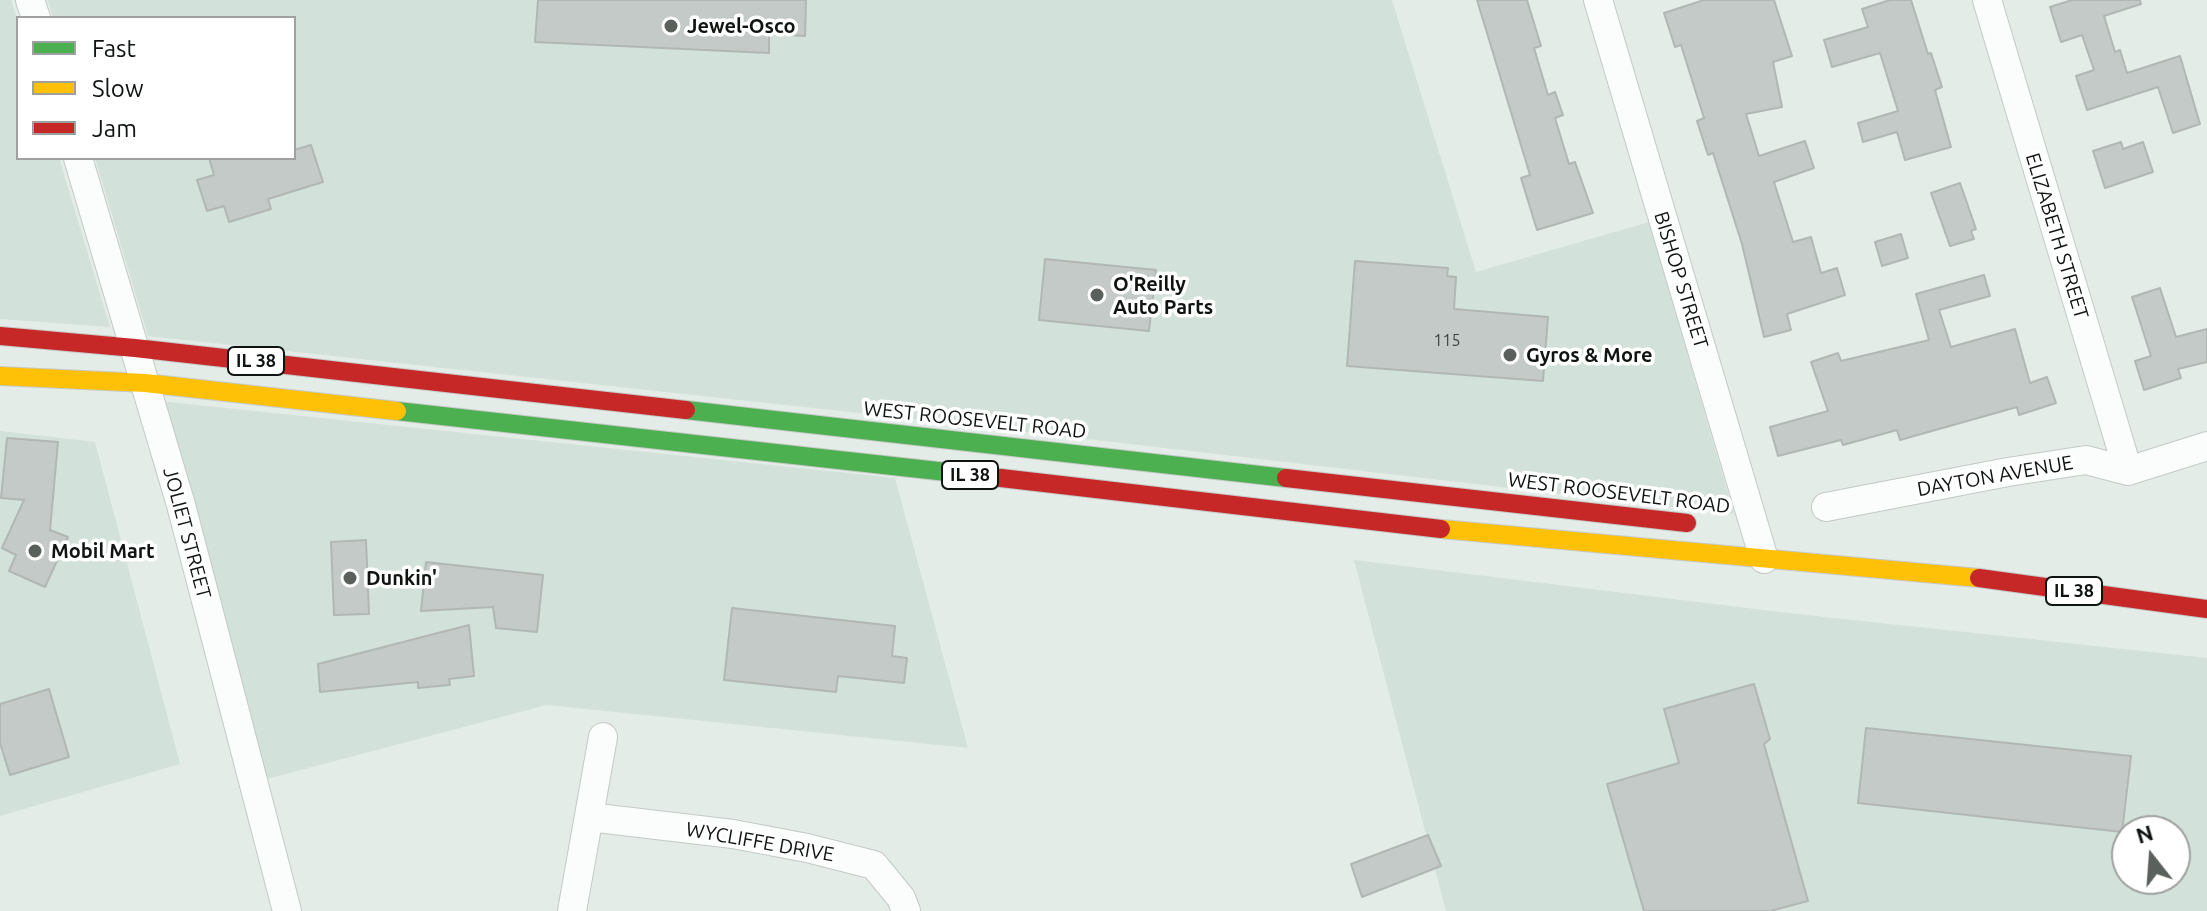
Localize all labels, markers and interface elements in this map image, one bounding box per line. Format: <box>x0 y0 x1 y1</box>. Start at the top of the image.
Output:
place label: Jewel-Osco <box>687 14 795 38</box>
legend <box>16 16 296 160</box>
marker: Jewel-Osco <box>662 17 680 35</box>
text: Fast <box>92 35 136 62</box>
text: Slow <box>92 75 144 102</box>
text: Jam <box>92 115 137 142</box>
street label: ELIZABETH STREET <box>2020 150 2094 322</box>
street label: BISHOP STREET <box>1649 209 1713 351</box>
place label: O'Reilly Auto Parts <box>1113 272 1213 319</box>
marker: O'Reilly Auto Parts <box>1088 286 1106 304</box>
house number: 115 <box>1433 331 1461 351</box>
place label: Gyros & More <box>1526 343 1653 367</box>
marker: Gyros & More <box>1501 346 1519 364</box>
road number: IL 38 <box>228 347 284 375</box>
street label: WEST ROOSEVELT ROAD <box>862 396 1088 444</box>
street label: DAYTON AVENUE <box>1915 450 2075 502</box>
road number: IL 38 <box>942 461 998 489</box>
street label: JOLIET STREET <box>158 465 216 601</box>
street label: WEST ROOSEVELT ROAD <box>1507 467 1731 519</box>
place label: Mobil Mart <box>51 539 155 563</box>
marker: Mobil Mart <box>26 542 44 560</box>
place label: Dunkin' <box>366 566 437 590</box>
marker: Dunkin' <box>341 569 359 587</box>
road number: IL 38 <box>2046 577 2102 605</box>
north arrow <box>2111 815 2191 895</box>
street label: WYCLIFFE DRIVE <box>684 817 836 867</box>
text: N <box>2133 819 2156 848</box>

